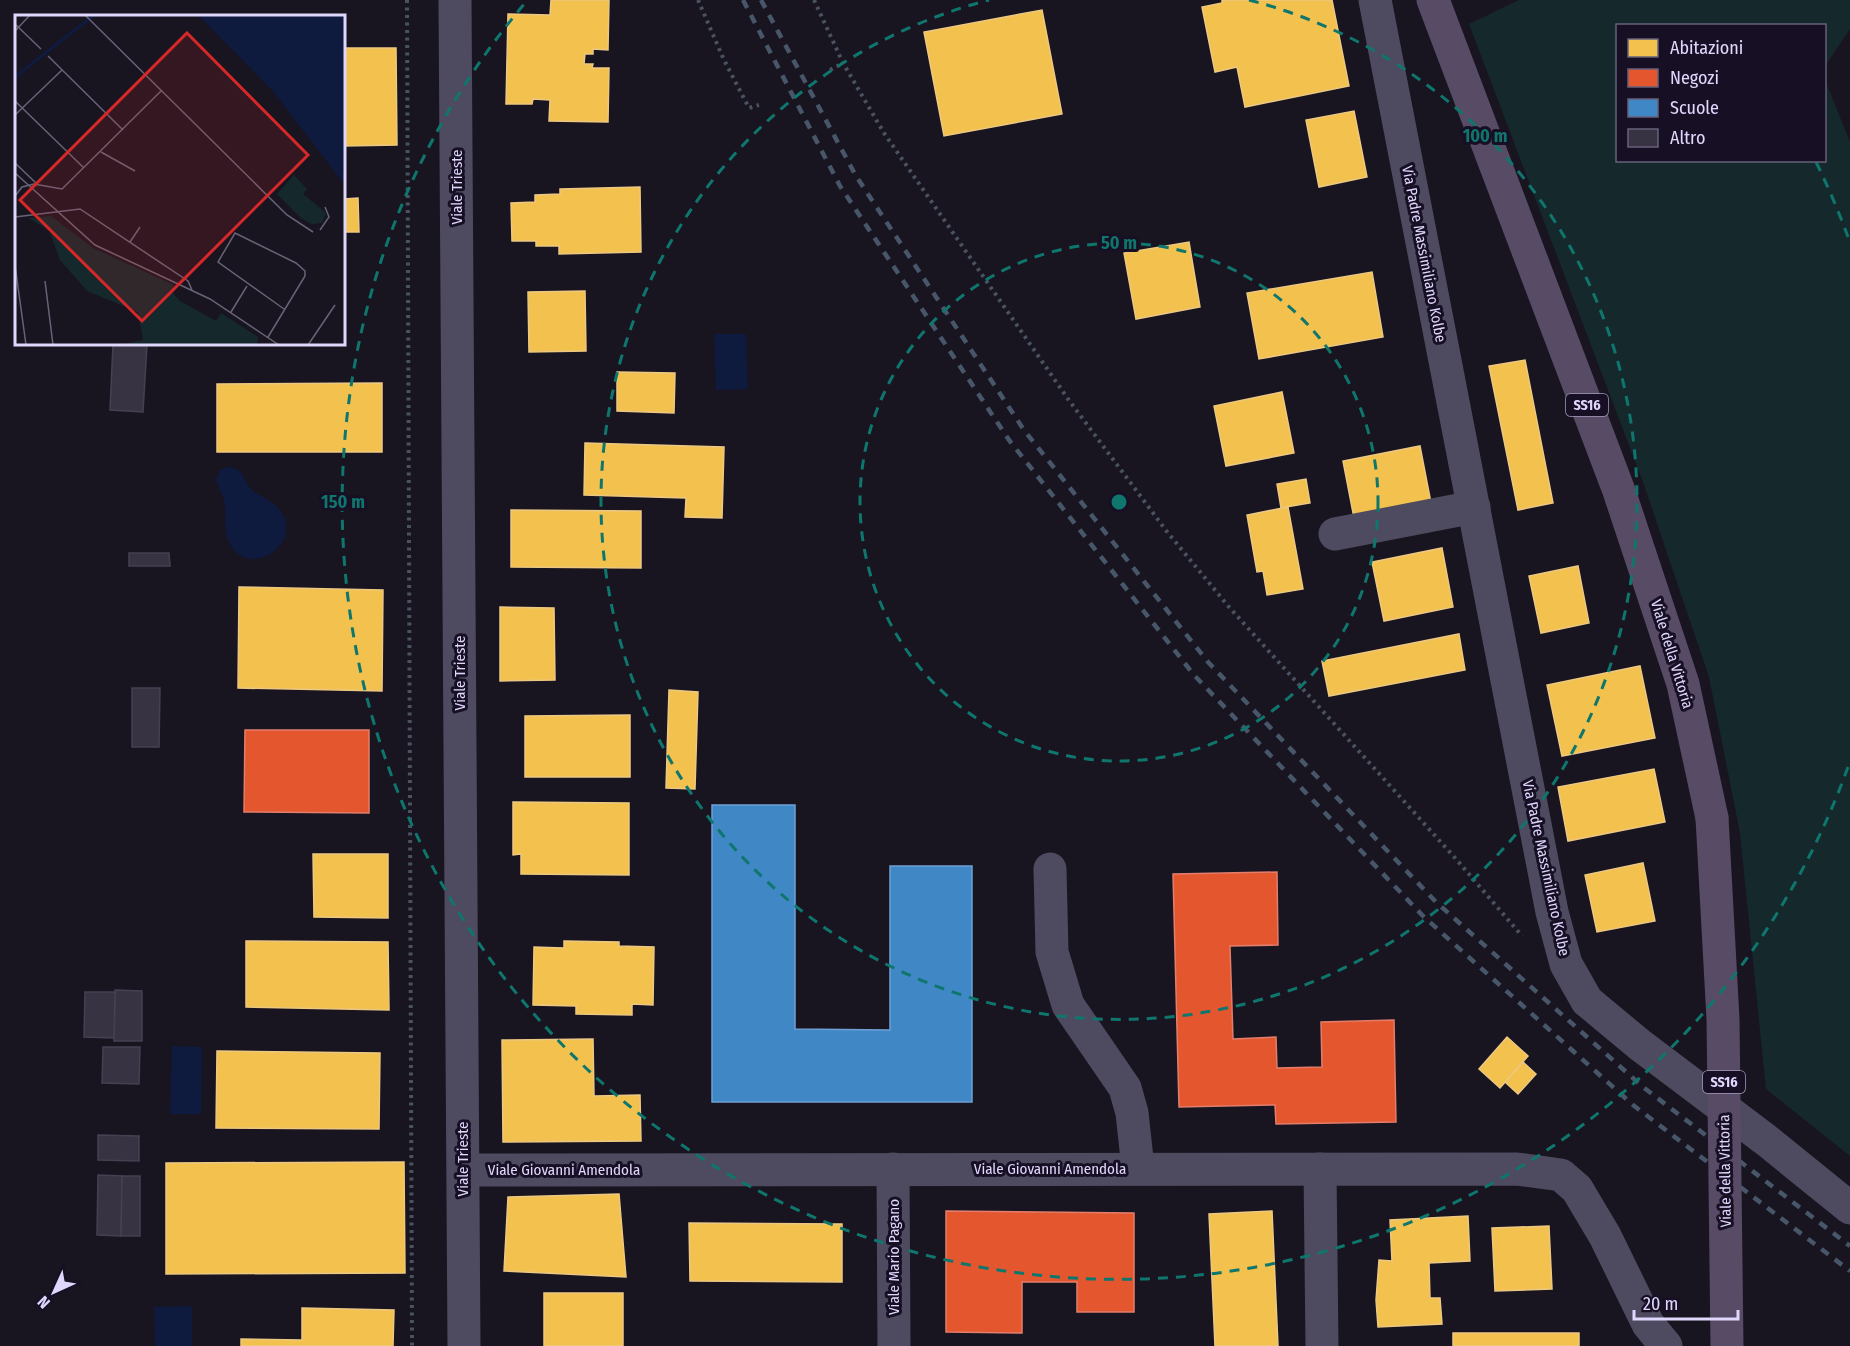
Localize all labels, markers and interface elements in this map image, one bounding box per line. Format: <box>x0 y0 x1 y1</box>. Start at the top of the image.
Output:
inset map <box>15 15 345 345</box>
legend <box>1616 24 1826 162</box>
text: Abitazioni <box>1670 37 1743 59</box>
text: Negozi <box>1670 67 1719 89</box>
text: Scuole <box>1670 97 1719 119</box>
text: 100 m <box>1463 125 1507 147</box>
text: Altro <box>1670 127 1705 149</box>
street label: Viale Trieste <box>448 150 466 224</box>
street label: Via Padre Massimiliano Kolbe <box>1398 164 1450 344</box>
text: 50 m <box>1101 232 1137 254</box>
road number: SS16 <box>1566 394 1608 416</box>
text: 150 m <box>321 491 365 513</box>
centre of rings <box>1109 492 1129 512</box>
street label: Viale della Vittoria <box>1647 597 1697 711</box>
street label: Viale Trieste <box>451 636 469 710</box>
street label: Via Padre Massimiliano Kolbe <box>1519 778 1573 958</box>
road number: SS16 <box>1703 1071 1745 1093</box>
street label: Viale della Vittoria <box>1715 1114 1735 1228</box>
street label: Viale Trieste <box>454 1122 472 1196</box>
street label: Viale Giovanni Amendola <box>974 1160 1126 1178</box>
street label: Viale Giovanni Amendola <box>488 1161 640 1179</box>
street label: Viale Mario Pagano <box>885 1199 903 1315</box>
north arrow <box>24 1262 84 1322</box>
scale bar <box>1634 1283 1738 1321</box>
text: N <box>34 1292 54 1312</box>
text: 20 m <box>1643 1293 1678 1315</box>

